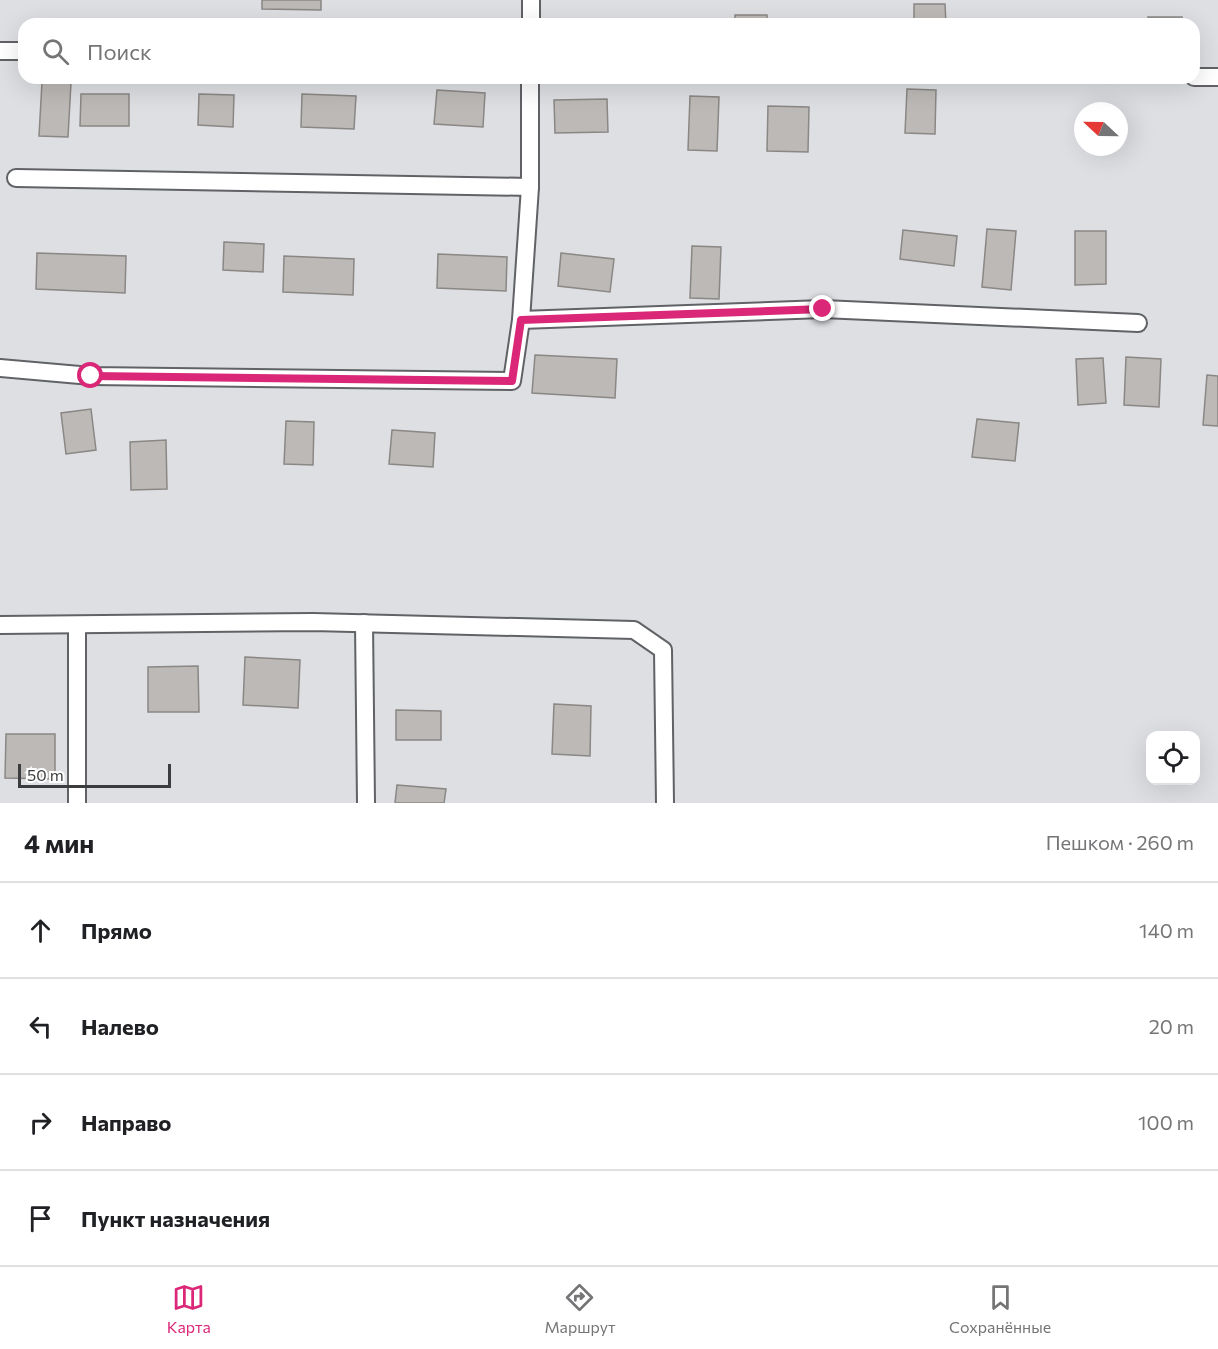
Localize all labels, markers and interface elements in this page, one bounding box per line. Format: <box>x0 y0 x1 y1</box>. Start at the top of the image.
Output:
search box <box>18 18 1200 84</box>
icon: search <box>39 35 72 68</box>
text: Поиск <box>87 38 152 65</box>
north arrow <box>1074 102 1128 156</box>
route end <box>809 295 835 321</box>
route start <box>77 362 103 388</box>
map controls <box>1146 731 1200 785</box>
button: locate <box>1146 731 1200 785</box>
scale bar <box>18 761 171 788</box>
text: 50 m <box>27 765 64 784</box>
text: 4 мин <box>24 827 94 858</box>
text: Пешком · 260 m <box>1046 830 1194 854</box>
icon: ahead <box>24 914 57 947</box>
text: Прямо <box>81 917 152 944</box>
text: 140 m <box>1139 918 1194 942</box>
icon: left <box>24 1010 57 1043</box>
text: Налево <box>81 1013 159 1040</box>
text: 20 m <box>1149 1014 1194 1038</box>
icon: right <box>24 1106 57 1139</box>
text: Направо <box>81 1109 171 1136</box>
text: 100 m <box>1138 1110 1194 1134</box>
icon: arrive <box>24 1202 57 1235</box>
text: Пункт назначения <box>81 1205 270 1232</box>
tab: Карта <box>167 1281 211 1336</box>
tab: Маршрут <box>544 1281 616 1336</box>
tab: Сохранённые <box>949 1281 1051 1336</box>

